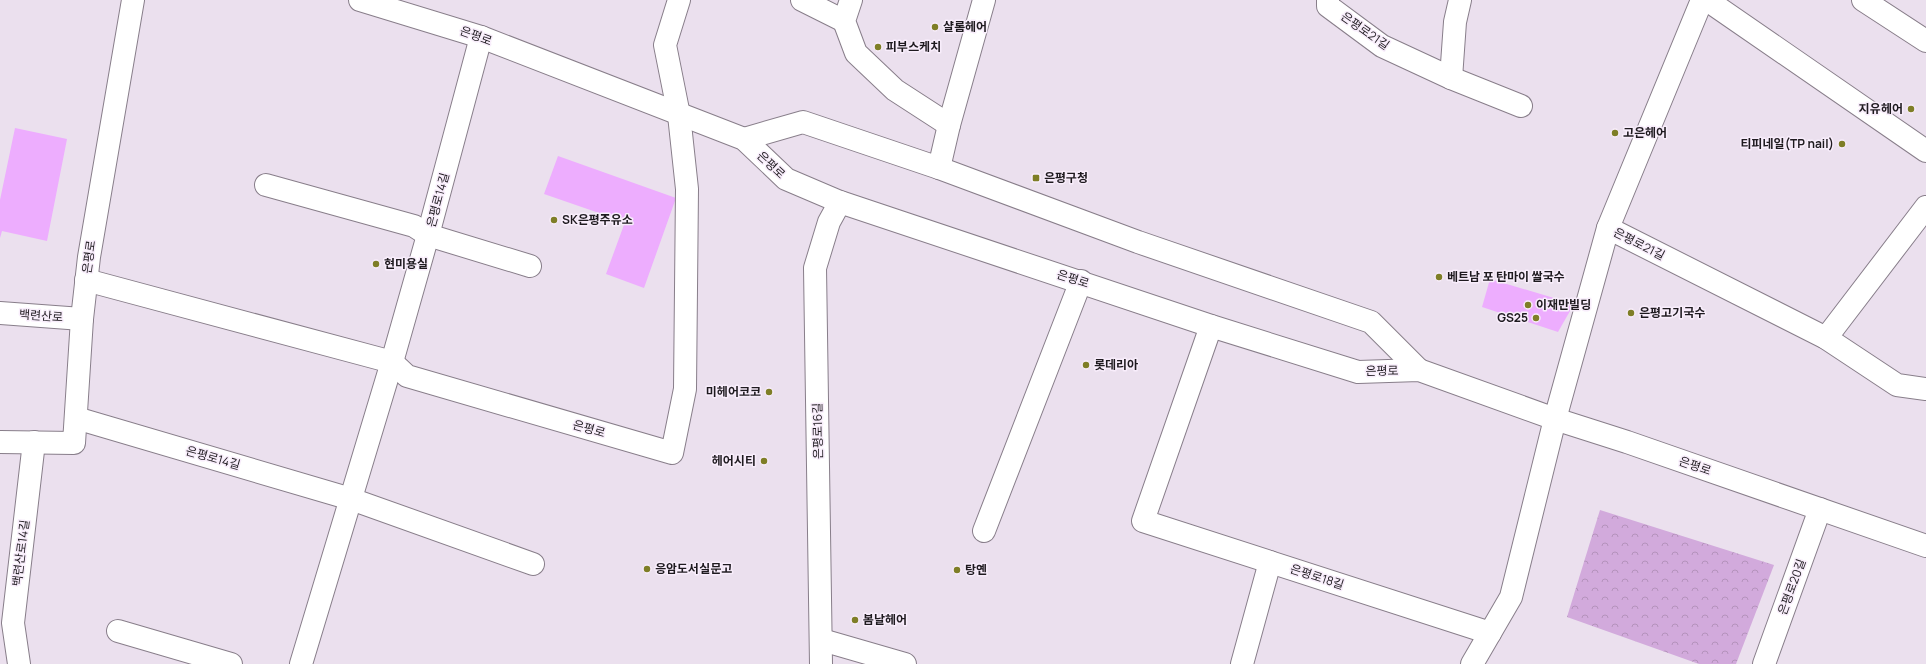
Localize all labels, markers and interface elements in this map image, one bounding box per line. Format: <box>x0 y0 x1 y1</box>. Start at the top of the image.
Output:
street label: 은평로21길 <box>1338 8 1393 54</box>
place label: 샬롬헤어 <box>943 18 987 35</box>
street label: 은평로 <box>458 22 495 49</box>
marker: 샬롬헤어 <box>930 22 940 32</box>
place label: 피부스케치 <box>886 38 941 55</box>
marker: 피부스케치 <box>873 42 883 52</box>
place label: 지유헤어 <box>1859 100 1903 117</box>
marker: 지유헤어 <box>1906 104 1916 114</box>
place label: 고은헤어 <box>1623 124 1667 141</box>
marker: 고은헤어 <box>1610 128 1620 138</box>
place label: 티피네일(TP nail) <box>1740 135 1834 152</box>
marker: 티피네일(TP nail) <box>1837 139 1847 149</box>
street label: 은평로 <box>753 147 789 182</box>
place label: 은평구청 <box>1044 169 1088 186</box>
street label: 은평로14길 <box>422 171 453 229</box>
marker: 은평구청 <box>1031 173 1041 183</box>
place label: SK은평주유소 <box>562 211 633 228</box>
marker: SK은평주유소 <box>549 215 559 225</box>
street label: 은평로21길 <box>1611 223 1668 264</box>
street label: 은평로 <box>78 239 99 275</box>
place label: 현미용실 <box>384 255 428 272</box>
marker: 현미용실 <box>371 259 381 269</box>
street label: 은평로 <box>1055 265 1092 292</box>
place label: 베트남 포 탄마이 쌀국수 <box>1447 268 1565 285</box>
marker: 베트남 포 탄마이 쌀국수 <box>1434 272 1444 282</box>
place label: 이재만빌딩 <box>1536 296 1591 313</box>
marker: 이재만빌딩 <box>1523 300 1533 310</box>
place label: 은평고기국수 <box>1639 304 1705 321</box>
street label: 백련산로 <box>18 305 64 326</box>
marker: 은평고기국수 <box>1626 308 1636 318</box>
place label: GS25 <box>1497 309 1528 326</box>
marker: GS25 <box>1531 313 1541 323</box>
place label: 롯데리아 <box>1094 356 1138 373</box>
marker: 롯데리아 <box>1081 360 1091 370</box>
street label: 은평로 <box>1365 362 1399 379</box>
place label: 미헤어코코 <box>706 383 761 400</box>
marker: 미헤어코코 <box>764 387 774 397</box>
street label: 은평로16길 <box>809 403 826 459</box>
street label: 은평로 <box>571 416 607 441</box>
street label: 은평로14길 <box>184 442 242 473</box>
place label: 헤어시티 <box>712 452 756 469</box>
street label: 은평로 <box>1677 452 1714 479</box>
marker: 헤어시티 <box>759 456 769 466</box>
street label: 백련산로14길 <box>8 519 33 587</box>
street label: 은평로20길 <box>1774 557 1809 617</box>
place label: 응암도서실문고 <box>655 560 732 577</box>
street label: 은평로18길 <box>1288 560 1346 593</box>
place label: 탕옌 <box>965 561 987 578</box>
marker: 응암도서실문고 <box>642 564 652 574</box>
marker: 탕옌 <box>952 565 962 575</box>
place label: 봄날헤어 <box>863 611 907 628</box>
marker: 봄날헤어 <box>850 615 860 625</box>

